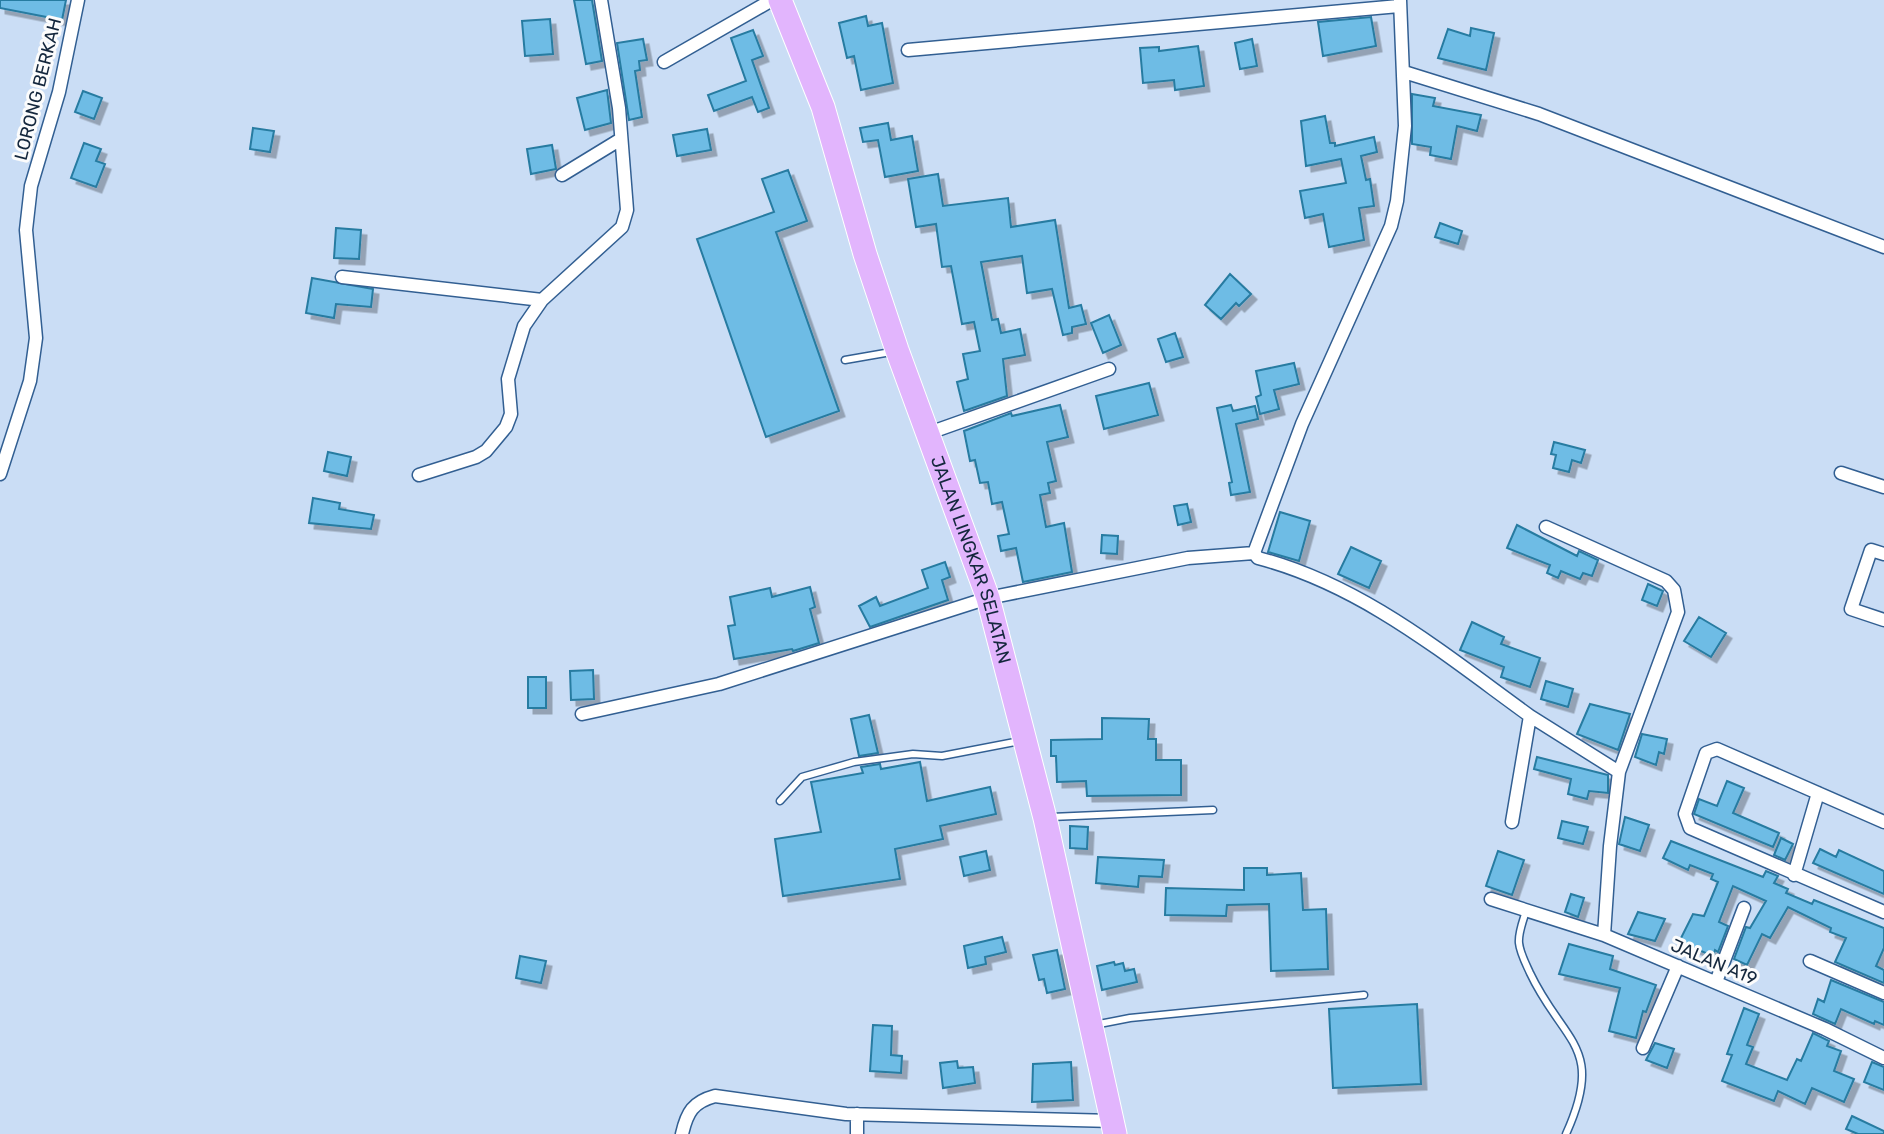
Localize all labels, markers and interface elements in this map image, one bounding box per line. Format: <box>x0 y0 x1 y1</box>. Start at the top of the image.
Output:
street label: LORONG BERKAH <box>10 16 66 162</box>
street label: JALAN LINGKAR SELATAN <box>926 453 1016 666</box>
street label: JALAN A19 <box>1668 934 1760 990</box>

